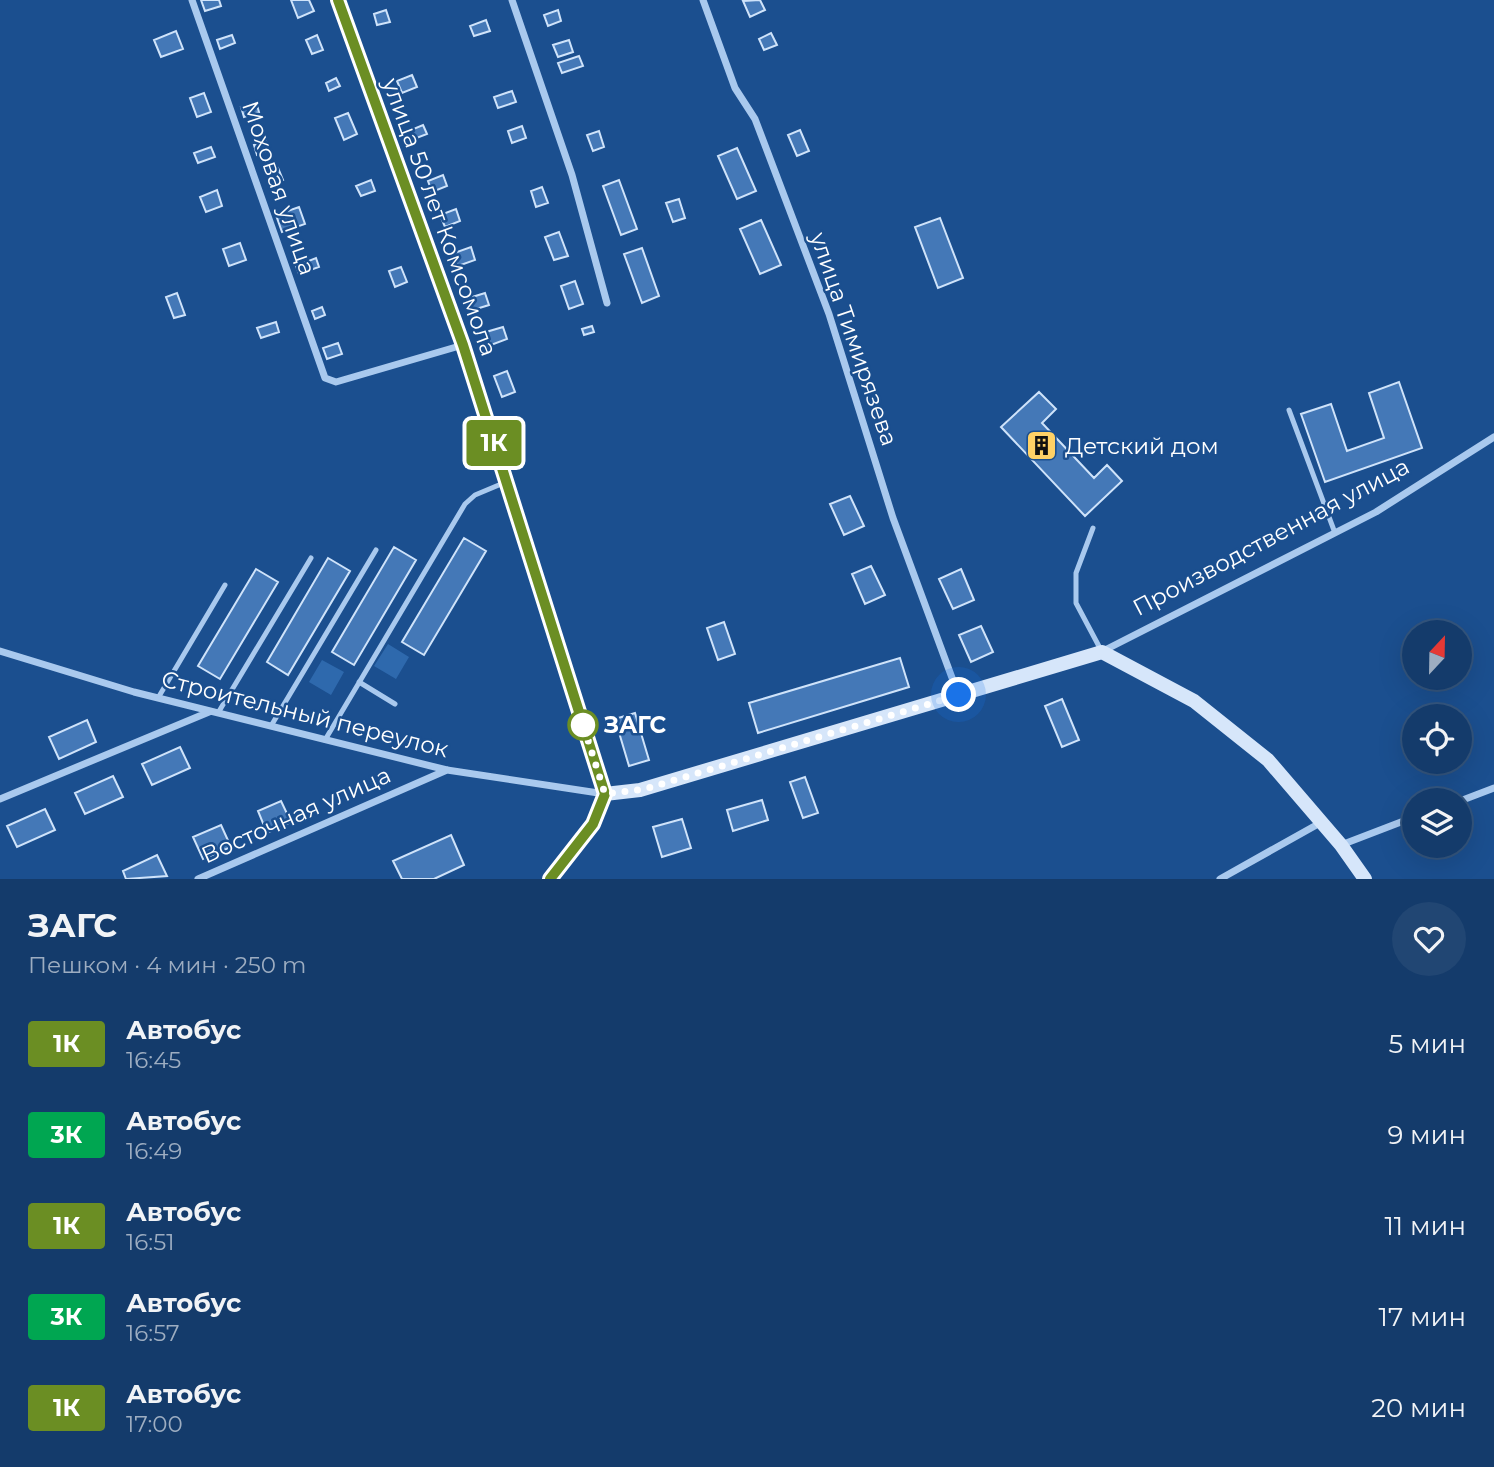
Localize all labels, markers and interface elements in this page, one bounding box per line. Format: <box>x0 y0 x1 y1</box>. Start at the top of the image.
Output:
street label: улица 50 лет Комсомола <box>376 73 503 360</box>
street label: Моховая улица <box>236 97 322 279</box>
street label: улица Тимирязева <box>804 228 904 449</box>
line badge: 1К <box>462 420 526 466</box>
text: 1К <box>480 428 508 457</box>
building icon: Детский дом <box>1025 429 1059 463</box>
place label: Детский дом <box>1065 432 1219 460</box>
street label: Производственная улица <box>1128 452 1414 622</box>
north arrow <box>1402 620 1472 690</box>
map controls <box>1402 620 1472 858</box>
street label: Строительный переулок <box>159 665 452 763</box>
your location <box>941 677 976 712</box>
button: locate <box>1402 704 1472 774</box>
marker: ЗАГС <box>568 710 598 740</box>
place label: ЗАГС <box>603 711 666 739</box>
street label: Восточная улица <box>197 761 395 869</box>
button: layers <box>1402 788 1472 858</box>
button: heart <box>1392 902 1466 976</box>
text: ЗАГС <box>28 905 117 945</box>
text: Пешком · 4 мин · 250 m <box>28 951 306 979</box>
text: Автобус <box>126 1014 241 1046</box>
text: 5 мин <box>1388 1028 1466 1060</box>
text: 1К <box>53 1029 80 1058</box>
text: 16:45 <box>126 1046 181 1074</box>
text: Автобус <box>126 1105 241 1137</box>
text: 9 мин <box>1387 1119 1466 1151</box>
text: 3К <box>51 1120 82 1149</box>
text: 16:49 <box>126 1137 182 1165</box>
text: Автобус <box>126 1196 241 1228</box>
text: 11 мин <box>1384 1210 1466 1242</box>
text: 1К <box>53 1211 80 1240</box>
text: 16:51 <box>126 1228 175 1256</box>
text: Автобус <box>126 1287 241 1319</box>
text: 17 мин <box>1379 1301 1466 1333</box>
text: 3К <box>51 1302 82 1331</box>
text: 16:57 <box>126 1319 179 1347</box>
text: Автобус <box>126 1378 241 1410</box>
text: 20 мин <box>1371 1392 1466 1424</box>
text: 1К <box>53 1393 80 1422</box>
text: 17:00 <box>126 1410 183 1438</box>

